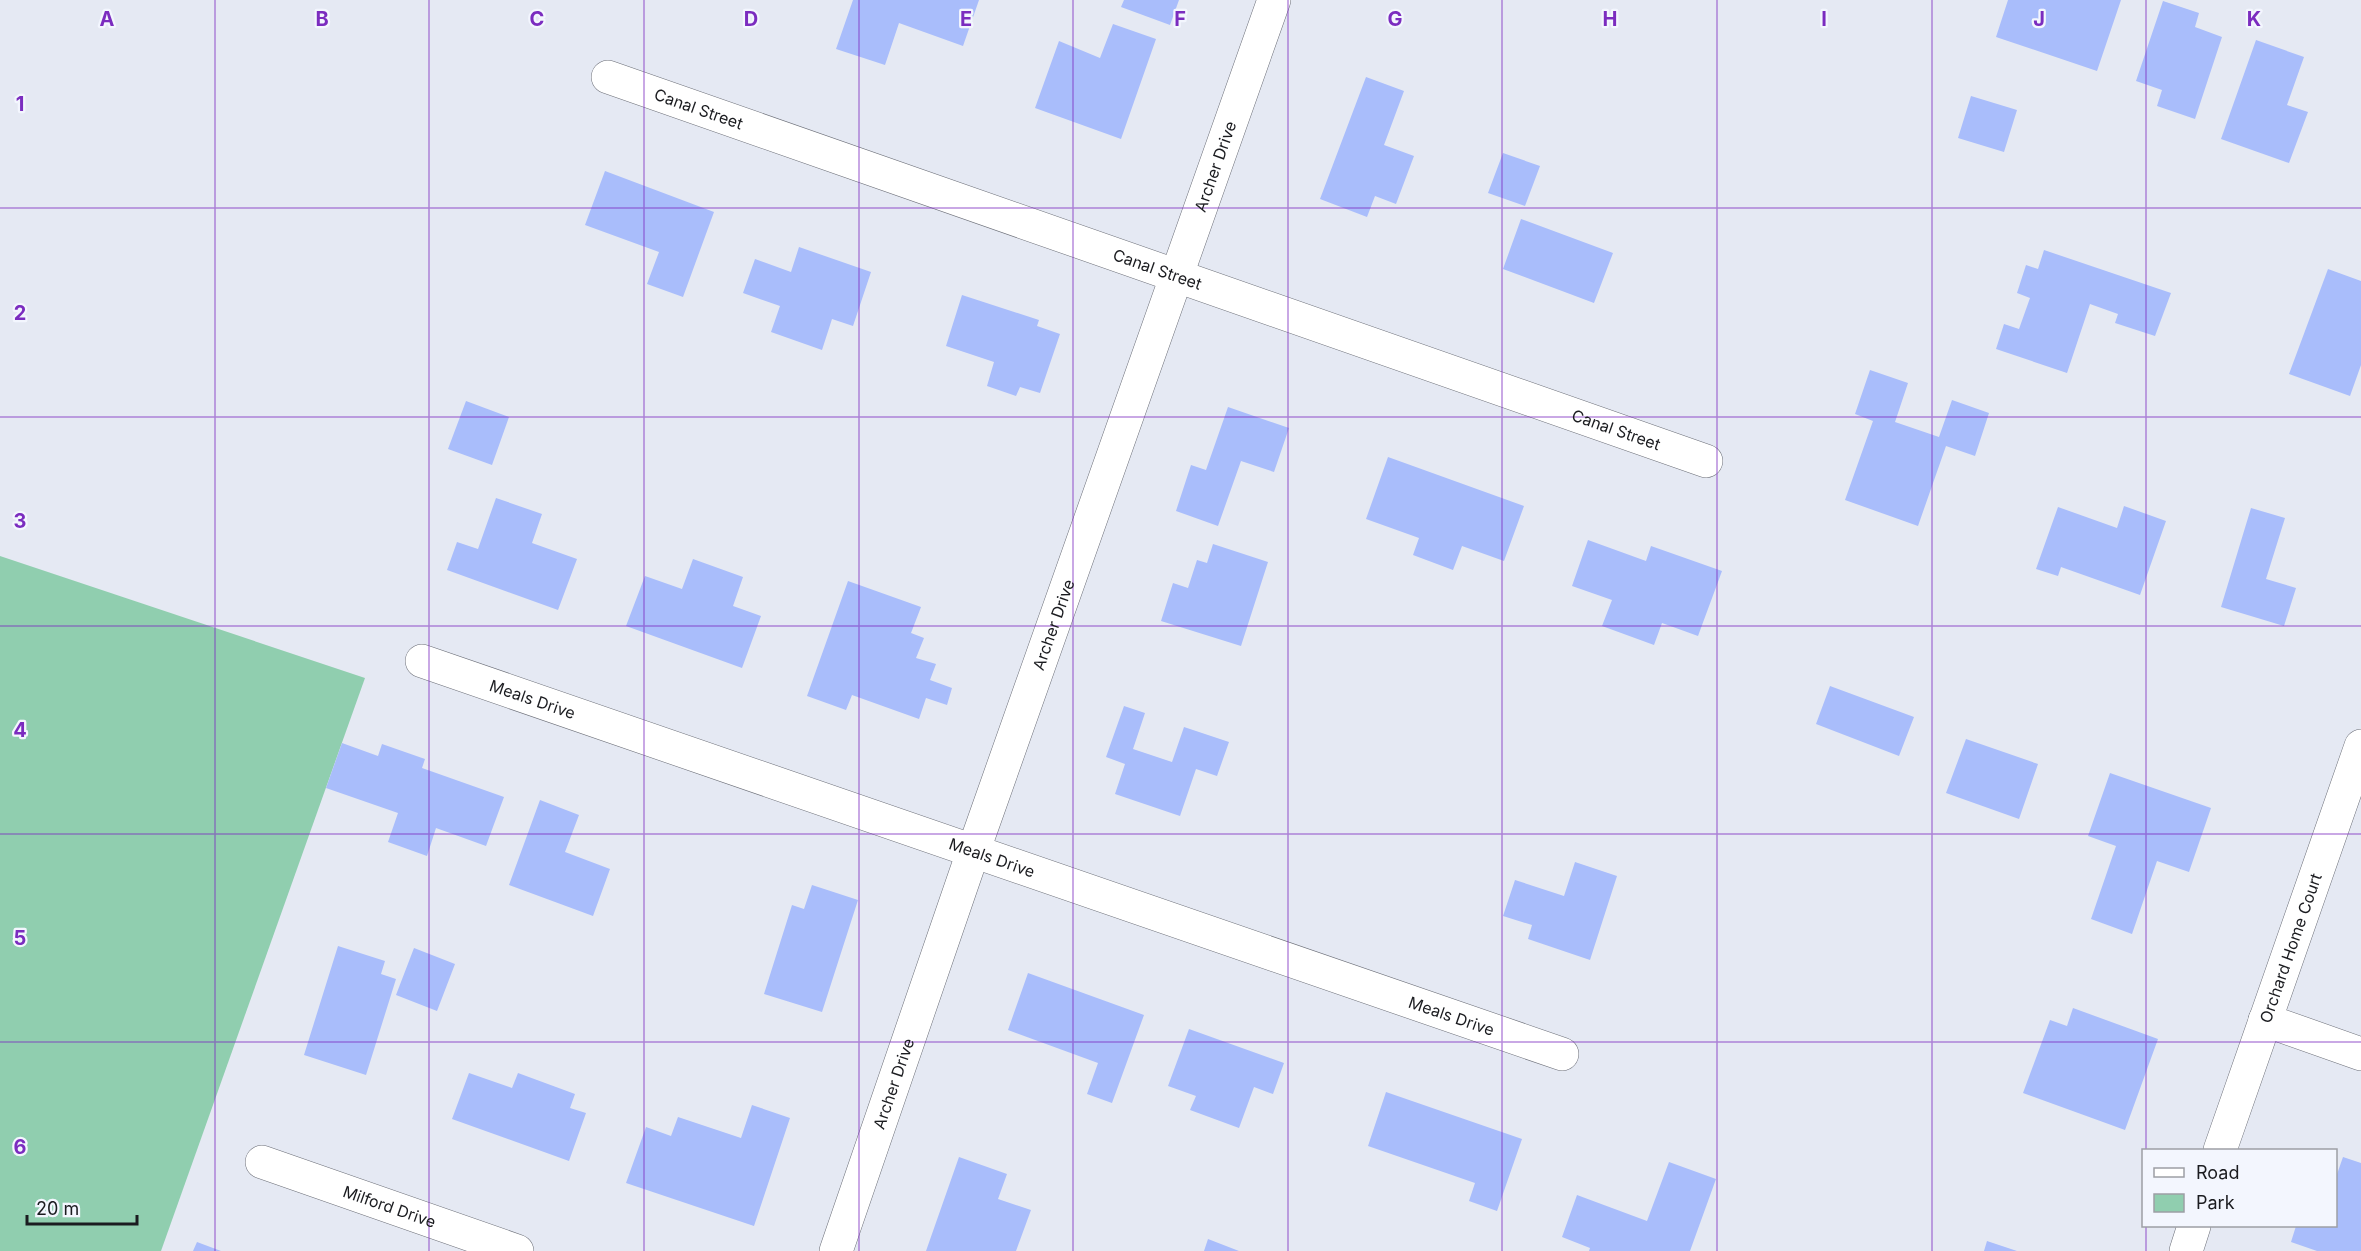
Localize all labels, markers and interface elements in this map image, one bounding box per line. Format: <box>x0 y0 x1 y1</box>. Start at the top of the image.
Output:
text: A <box>100 7 115 31</box>
text: B <box>315 7 329 31</box>
text: C <box>530 7 544 31</box>
text: D <box>744 7 758 31</box>
text: E <box>960 7 972 31</box>
text: F <box>1174 7 1186 31</box>
text: G <box>1387 7 1403 31</box>
text: H <box>1603 7 1617 31</box>
text: I <box>1821 7 1827 31</box>
text: J <box>2033 7 2045 31</box>
text: K <box>2247 7 2261 31</box>
street label: Canal Street <box>652 84 746 133</box>
text: 1 <box>16 92 24 116</box>
street label: Archer Drive <box>1190 118 1240 215</box>
street label: Canal Street <box>1110 244 1204 294</box>
text: 2 <box>14 301 26 325</box>
street label: Canal Street <box>1569 405 1663 454</box>
text: 3 <box>14 509 26 533</box>
street label: Archer Drive <box>1028 577 1079 673</box>
street label: Meals Drive <box>487 675 578 723</box>
text: 4 <box>13 718 27 742</box>
street label: Meals Drive <box>947 833 1038 882</box>
street label: Orchard Home Court <box>2255 870 2326 1025</box>
text: 5 <box>14 926 26 950</box>
street label: Meals Drive <box>1406 992 1497 1040</box>
street label: Archer Drive <box>869 1035 918 1132</box>
text: 6 <box>14 1135 27 1159</box>
legend <box>2142 1149 2337 1227</box>
text: Road <box>2196 1162 2239 1183</box>
street label: Milford Drive <box>340 1181 439 1232</box>
scale bar <box>27 1188 136 1226</box>
text: Park <box>2196 1192 2235 1213</box>
text: 20 m <box>36 1198 79 1219</box>

